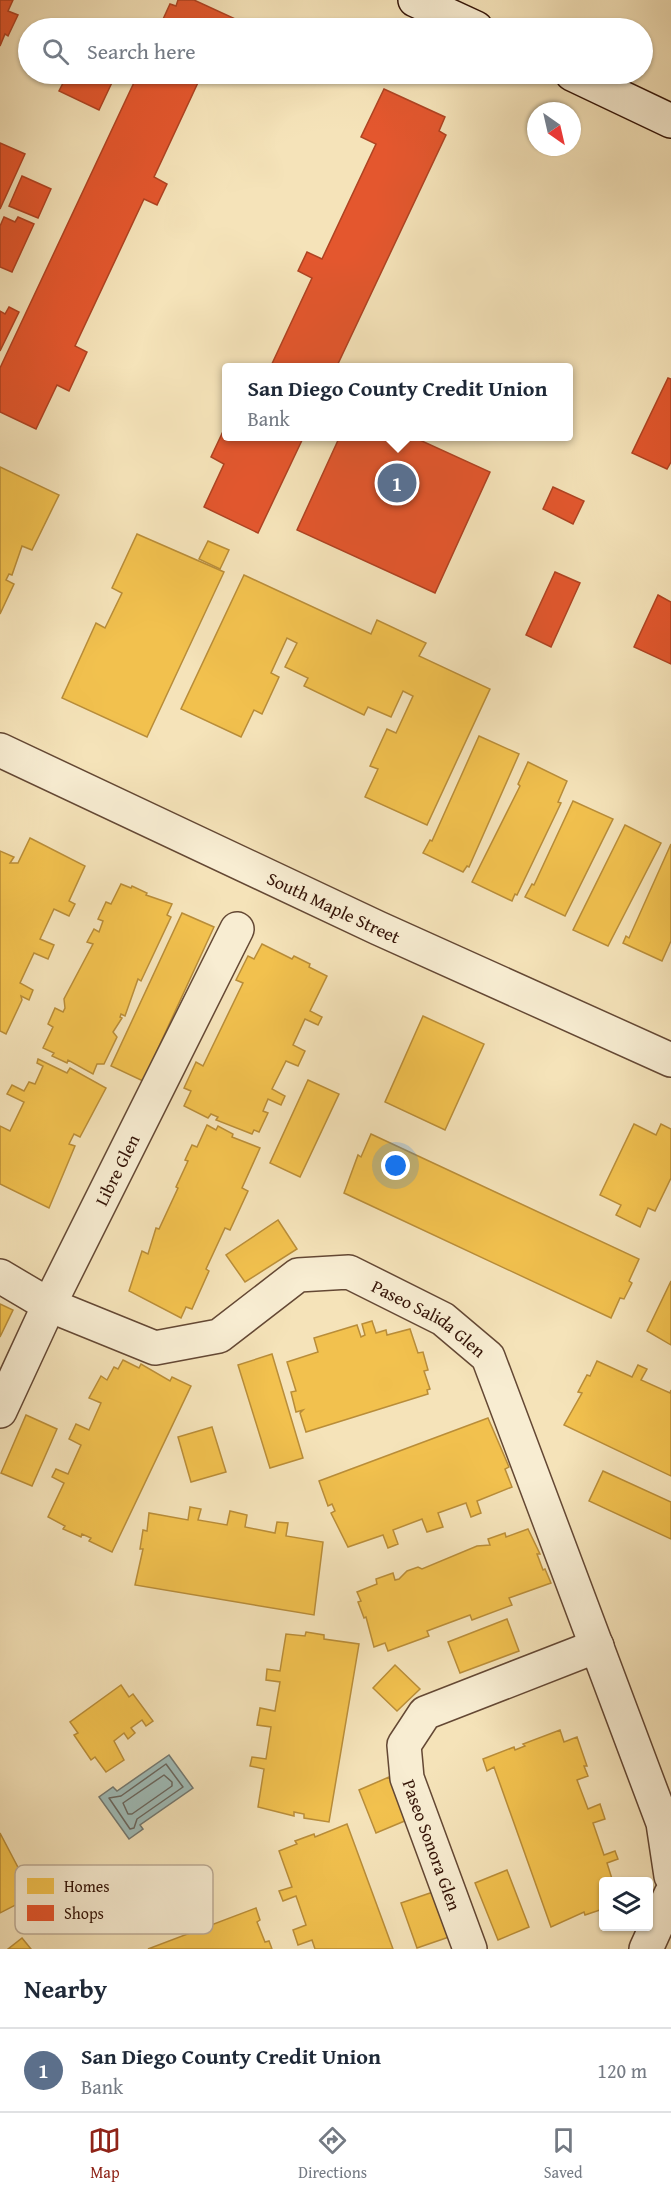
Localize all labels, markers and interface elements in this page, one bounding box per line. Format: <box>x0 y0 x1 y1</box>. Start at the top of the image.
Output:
search box <box>18 18 653 84</box>
icon: search <box>39 35 72 68</box>
text: Search here <box>87 35 196 67</box>
north arrow <box>527 102 581 156</box>
popup <box>222 363 573 441</box>
text: San Diego County Credit Union <box>248 372 547 404</box>
text: Bank <box>248 404 290 433</box>
pin: 1 <box>378 460 416 506</box>
street label: South Maple Street <box>263 864 405 950</box>
street label: Libre Glen <box>87 1129 146 1210</box>
your location <box>381 1151 410 1180</box>
street label: Paseo Salida Glen <box>367 1272 492 1363</box>
street label: Paseo Sonora Glen <box>396 1775 468 1915</box>
legend <box>15 1865 213 1934</box>
text: Homes <box>64 1874 110 1898</box>
map controls <box>599 1877 653 1931</box>
button: layers <box>599 1877 653 1931</box>
text: Shops <box>64 1901 104 1925</box>
text: Nearby <box>24 1969 107 2008</box>
text: San Diego County Credit Union <box>81 2040 381 2072</box>
text: 1 <box>38 2056 49 2085</box>
text: 120 m <box>597 2056 647 2085</box>
text: Bank <box>81 2072 123 2101</box>
tab: Map <box>88 2124 121 2184</box>
tab: Directions <box>298 2124 367 2184</box>
tab: Saved <box>544 2124 583 2184</box>

